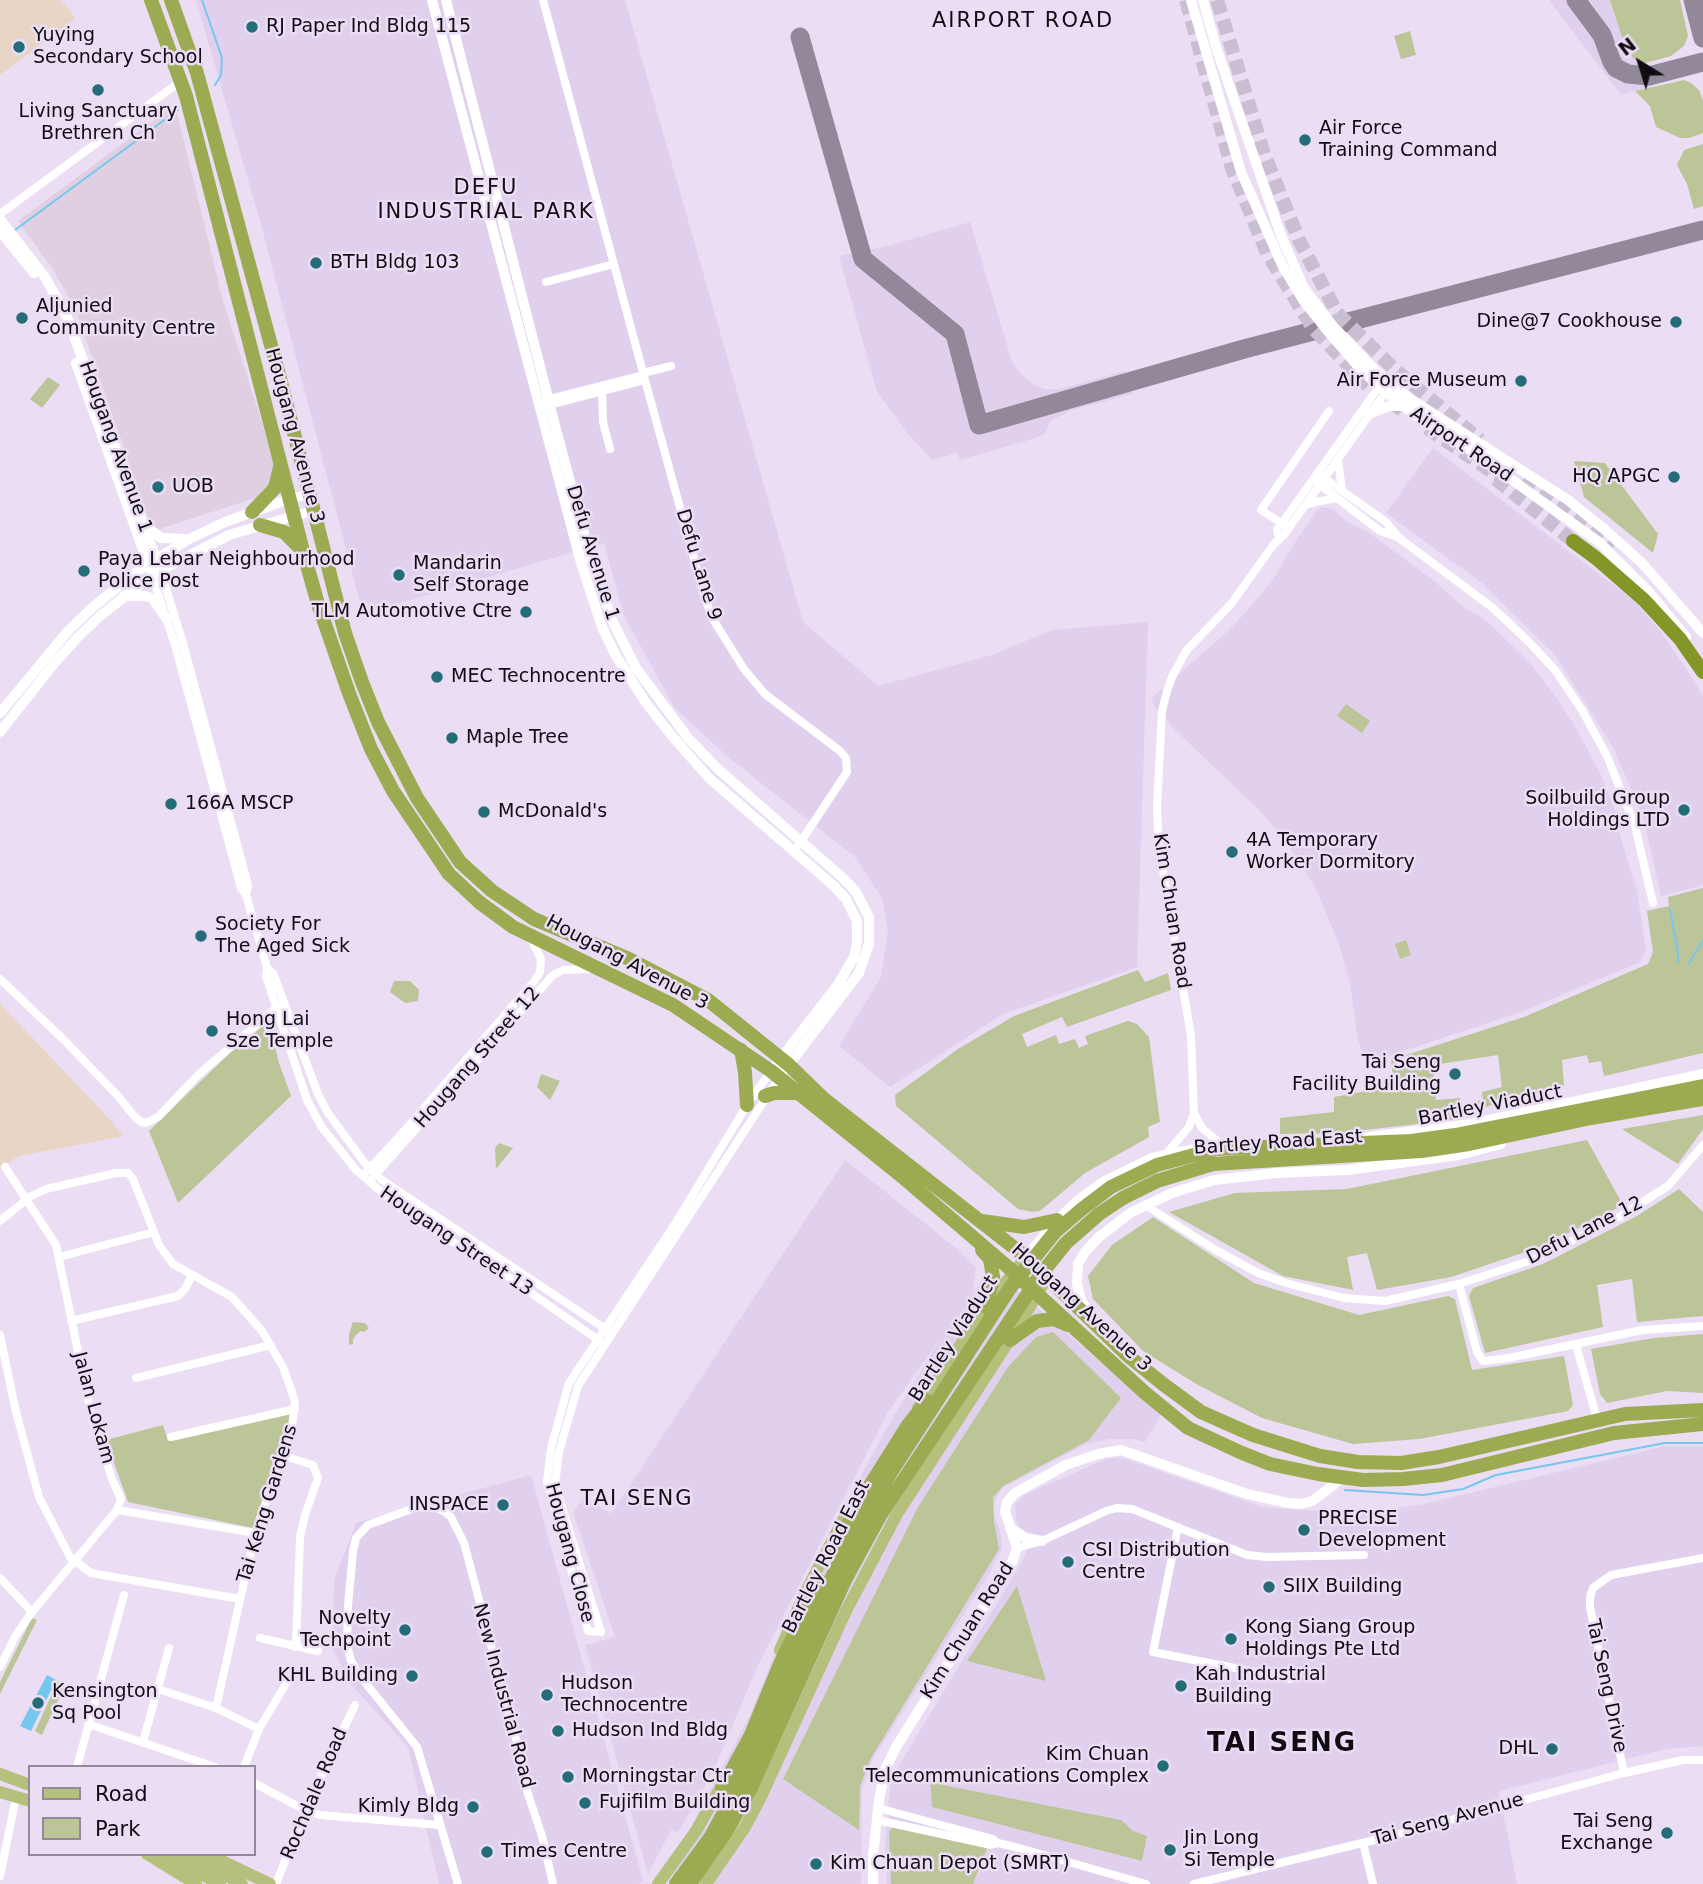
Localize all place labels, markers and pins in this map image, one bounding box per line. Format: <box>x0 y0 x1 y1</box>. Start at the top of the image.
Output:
place label: RJ Paper Ind Bldg 115 <box>266 16 471 38</box>
marker: RJ Paper Ind Bldg 115 <box>244 19 260 35</box>
place label: Yuying Secondary School <box>33 25 203 69</box>
marker: Yuying Secondary School <box>11 39 27 55</box>
marker: Living Sanctuary Brethren Ch <box>90 82 106 98</box>
place label: Living Sanctuary Brethren Ch <box>19 101 177 145</box>
place label: Air Force Training Command <box>1319 118 1498 162</box>
marker: Air Force Training Command <box>1297 132 1313 148</box>
place label: BTH Bldg 103 <box>330 252 460 274</box>
marker: BTH Bldg 103 <box>308 255 324 271</box>
place label: Aljunied Community Centre <box>36 296 216 340</box>
marker: Aljunied Community Centre <box>14 310 30 326</box>
place label: Dine@7 Cookhouse <box>1476 311 1662 333</box>
marker: Dine@7 Cookhouse <box>1668 314 1684 330</box>
place label: Air Force Museum <box>1337 370 1507 392</box>
marker: Air Force Museum <box>1513 373 1529 389</box>
place label: HQ APGC <box>1572 466 1660 488</box>
marker: HQ APGC <box>1666 469 1682 485</box>
place label: UOB <box>172 476 214 498</box>
marker: UOB <box>150 479 166 495</box>
place label: Paya Lebar Neighbourhood Police Post <box>98 549 355 593</box>
place label: Mandarin Self Storage <box>413 553 529 597</box>
marker: Paya Lebar Neighbourhood Police Post <box>76 563 92 579</box>
marker: Mandarin Self Storage <box>391 567 407 583</box>
place label: TLM Automotive Ctre <box>312 601 512 623</box>
marker: TLM Automotive Ctre <box>518 604 534 620</box>
place label: MEC Technocentre <box>451 666 626 688</box>
marker: MEC Technocentre <box>429 669 445 685</box>
place label: Maple Tree <box>466 727 569 749</box>
marker: Maple Tree <box>444 730 460 746</box>
place label: Soilbuild Group Holdings LTD <box>1525 788 1670 832</box>
place label: 166A MSCP <box>185 793 293 815</box>
marker: 166A MSCP <box>163 796 179 812</box>
place label: McDonald's <box>498 801 607 823</box>
marker: Soilbuild Group Holdings LTD <box>1676 802 1692 818</box>
marker: McDonald's <box>476 804 492 820</box>
place label: 4A Temporary Worker Dormitory <box>1246 830 1415 874</box>
marker: 4A Temporary Worker Dormitory <box>1224 844 1240 860</box>
place label: Society For The Aged Sick <box>215 914 350 958</box>
marker: Society For The Aged Sick <box>193 928 209 944</box>
place label: Hong Lai Sze Temple <box>226 1009 333 1053</box>
marker: Hong Lai Sze Temple <box>204 1023 220 1039</box>
place label: Tai Seng Facility Building <box>1292 1052 1441 1096</box>
marker: Tai Seng Facility Building <box>1447 1066 1463 1082</box>
place label: INSPACE <box>409 1494 489 1516</box>
marker: INSPACE <box>495 1497 511 1513</box>
place label: PRECISE Development <box>1318 1508 1446 1552</box>
marker: PRECISE Development <box>1296 1522 1312 1538</box>
place label: CSI Distribution Centre <box>1082 1540 1230 1584</box>
marker: CSI Distribution Centre <box>1060 1554 1076 1570</box>
place label: SIIX Building <box>1283 1576 1402 1598</box>
marker: SIIX Building <box>1261 1579 1277 1595</box>
place label: Novelty Techpoint <box>300 1608 391 1652</box>
place label: Kong Siang Group Holdings Pte Ltd <box>1245 1617 1415 1661</box>
marker: Novelty Techpoint <box>397 1622 413 1638</box>
marker: Kong Siang Group Holdings Pte Ltd <box>1223 1631 1239 1647</box>
place label: Kah Industrial Building <box>1195 1664 1326 1708</box>
place label: KHL Building <box>278 1665 398 1687</box>
marker: KHL Building <box>404 1668 420 1684</box>
place label: Hudson Technocentre <box>561 1673 688 1717</box>
marker: Kah Industrial Building <box>1173 1678 1189 1694</box>
place label: Kensington Sq Pool <box>52 1681 158 1725</box>
marker: Hudson Technocentre <box>539 1687 555 1703</box>
marker: Kensington Sq Pool <box>30 1695 46 1711</box>
place label: Hudson Ind Bldg <box>572 1720 728 1742</box>
marker: Hudson Ind Bldg <box>550 1723 566 1739</box>
place label: DHL <box>1498 1738 1538 1760</box>
marker: DHL <box>1544 1741 1560 1757</box>
place label: Kim Chuan Telecommunications Complex <box>866 1744 1149 1788</box>
marker: Kim Chuan Telecommunications Complex <box>1155 1758 1171 1774</box>
place label: Morningstar Ctr <box>582 1766 730 1788</box>
marker: Morningstar Ctr <box>560 1769 576 1785</box>
place label: Fujifilm Building <box>599 1792 750 1814</box>
marker: Fujifilm Building <box>577 1795 593 1811</box>
place label: Kimly Bldg <box>358 1796 459 1818</box>
marker: Kimly Bldg <box>465 1799 481 1815</box>
place label: Tai Seng Exchange <box>1560 1811 1653 1855</box>
marker: Tai Seng Exchange <box>1659 1825 1675 1841</box>
place label: Jin Long Si Temple <box>1184 1828 1275 1872</box>
place label: Times Centre <box>501 1841 627 1863</box>
marker: Jin Long Si Temple <box>1162 1842 1178 1858</box>
marker: Times Centre <box>479 1844 495 1860</box>
place label: Kim Chuan Depot (SMRT) <box>830 1853 1070 1875</box>
marker: Kim Chuan Depot (SMRT) <box>808 1856 824 1872</box>

